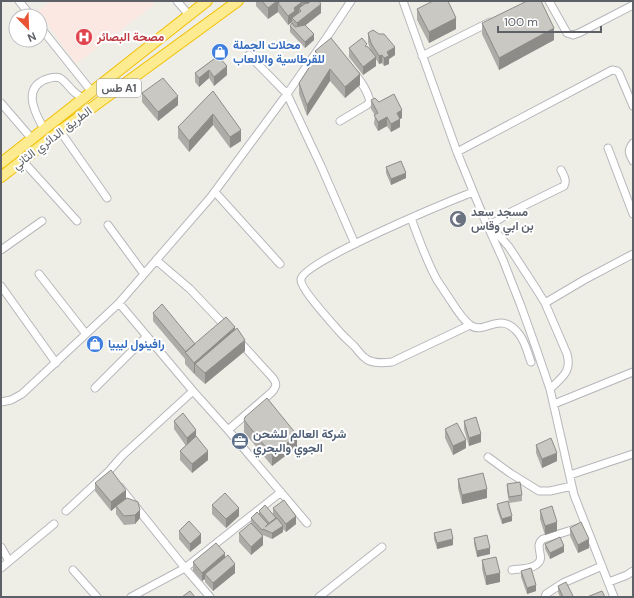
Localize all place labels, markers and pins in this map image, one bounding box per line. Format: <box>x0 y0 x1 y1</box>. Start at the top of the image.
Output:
hospital icon: مصحة البصائر <box>74 27 94 47</box>
place label: مصحة البصائر <box>96 29 165 45</box>
place label: محلات الجملة للقرطاسية والالعاب <box>233 37 325 67</box>
shop icon: محلات الجملة للقرطاسية والالعاب <box>210 42 230 62</box>
place label: مسجد سعد بن ابي وقاس <box>471 204 534 236</box>
mosque icon: مسجد سعد بن ابي وقاس <box>448 209 468 229</box>
shop icon: رافينول ليبيا <box>85 334 105 354</box>
place label: رافينول ليبيا <box>108 336 165 352</box>
place label: شركة العالم للشحن الجوي والبحري <box>253 426 347 458</box>
office icon: شركة العالم للشحن الجوي والبحري <box>230 431 250 451</box>

